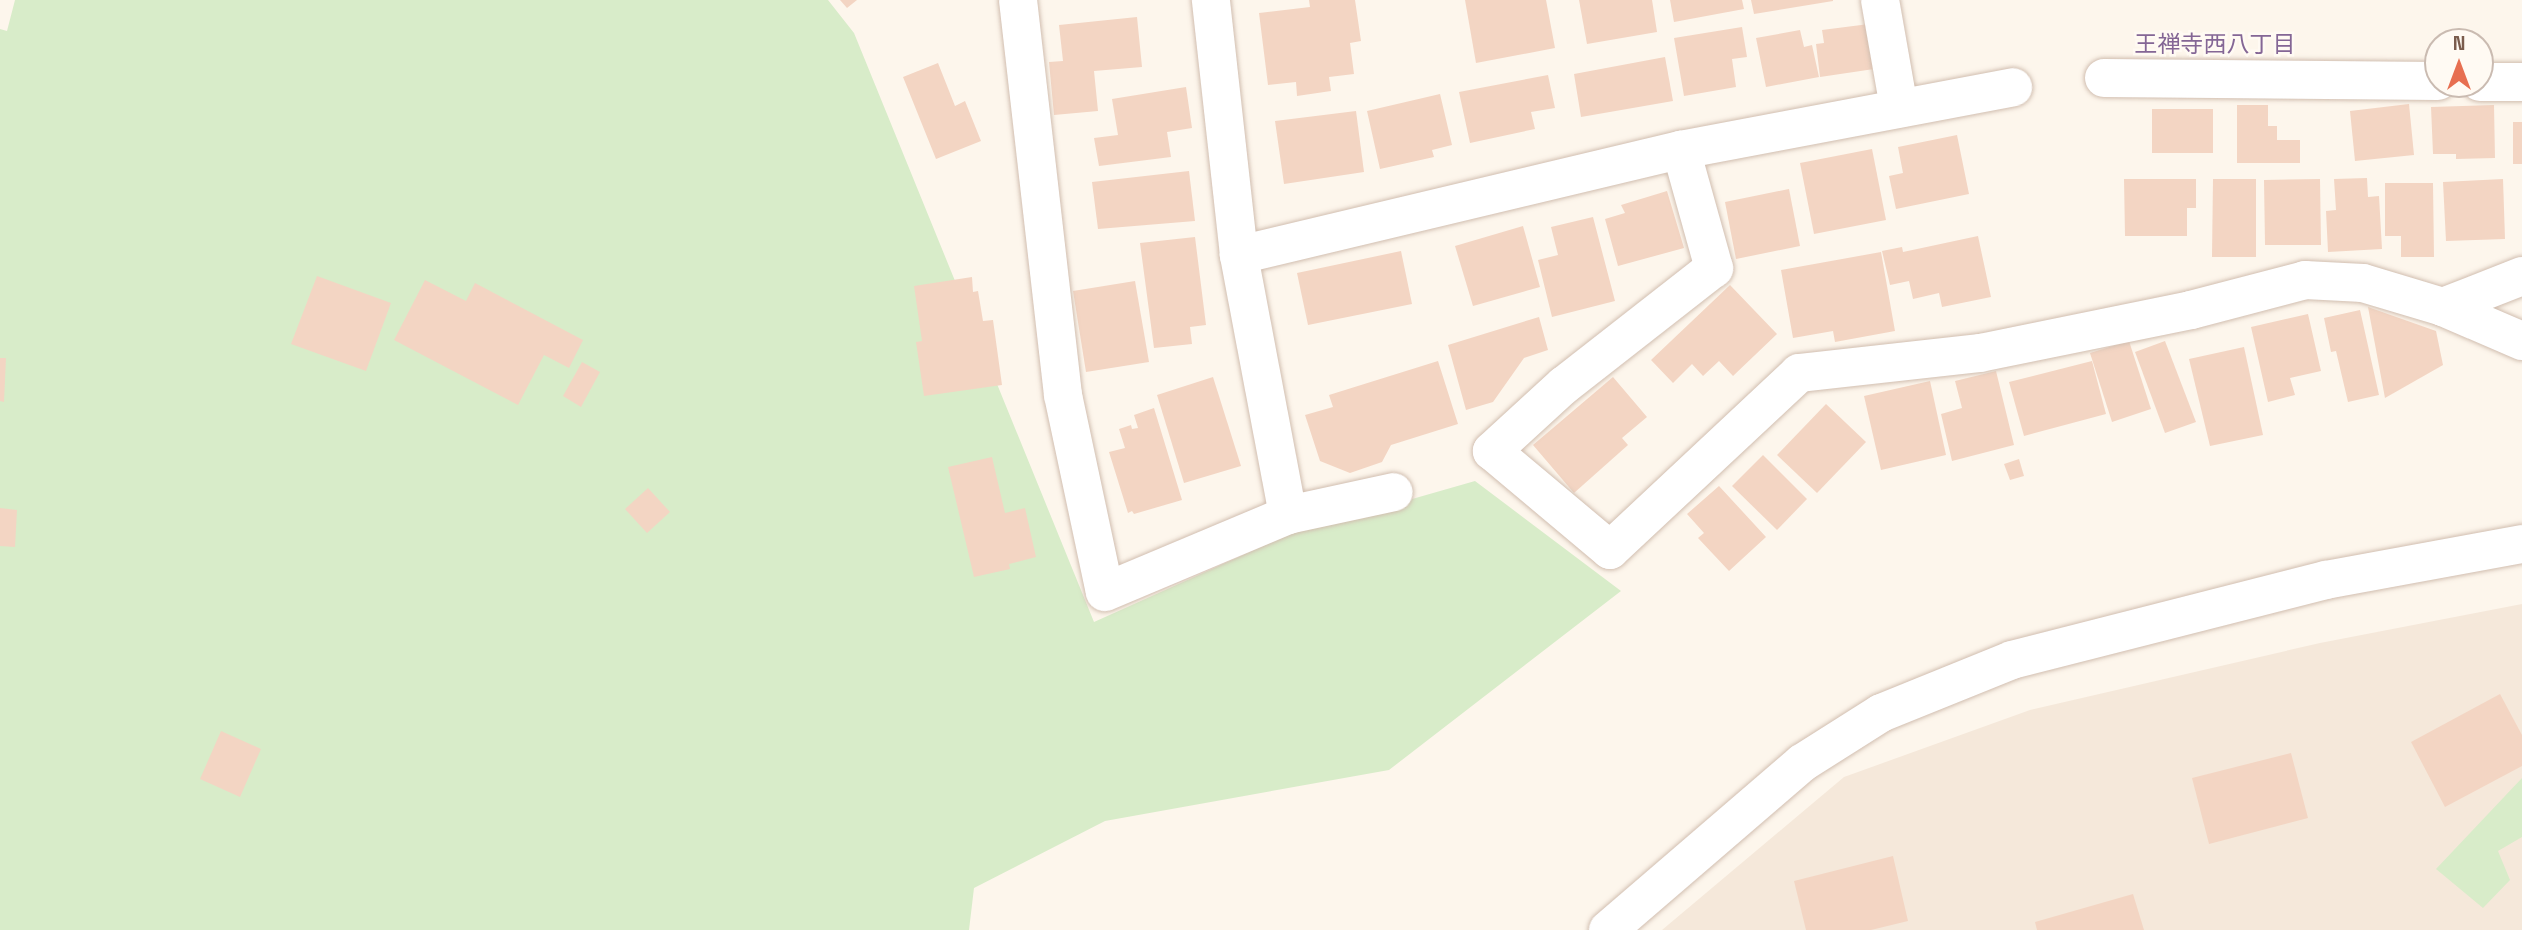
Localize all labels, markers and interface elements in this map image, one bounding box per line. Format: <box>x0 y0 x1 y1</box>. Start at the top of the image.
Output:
north arrow <box>2424 28 2494 98</box>
district label: 王禅寺西八丁目 <box>2135 30 2295 58</box>
text: N <box>2453 31 2465 56</box>

